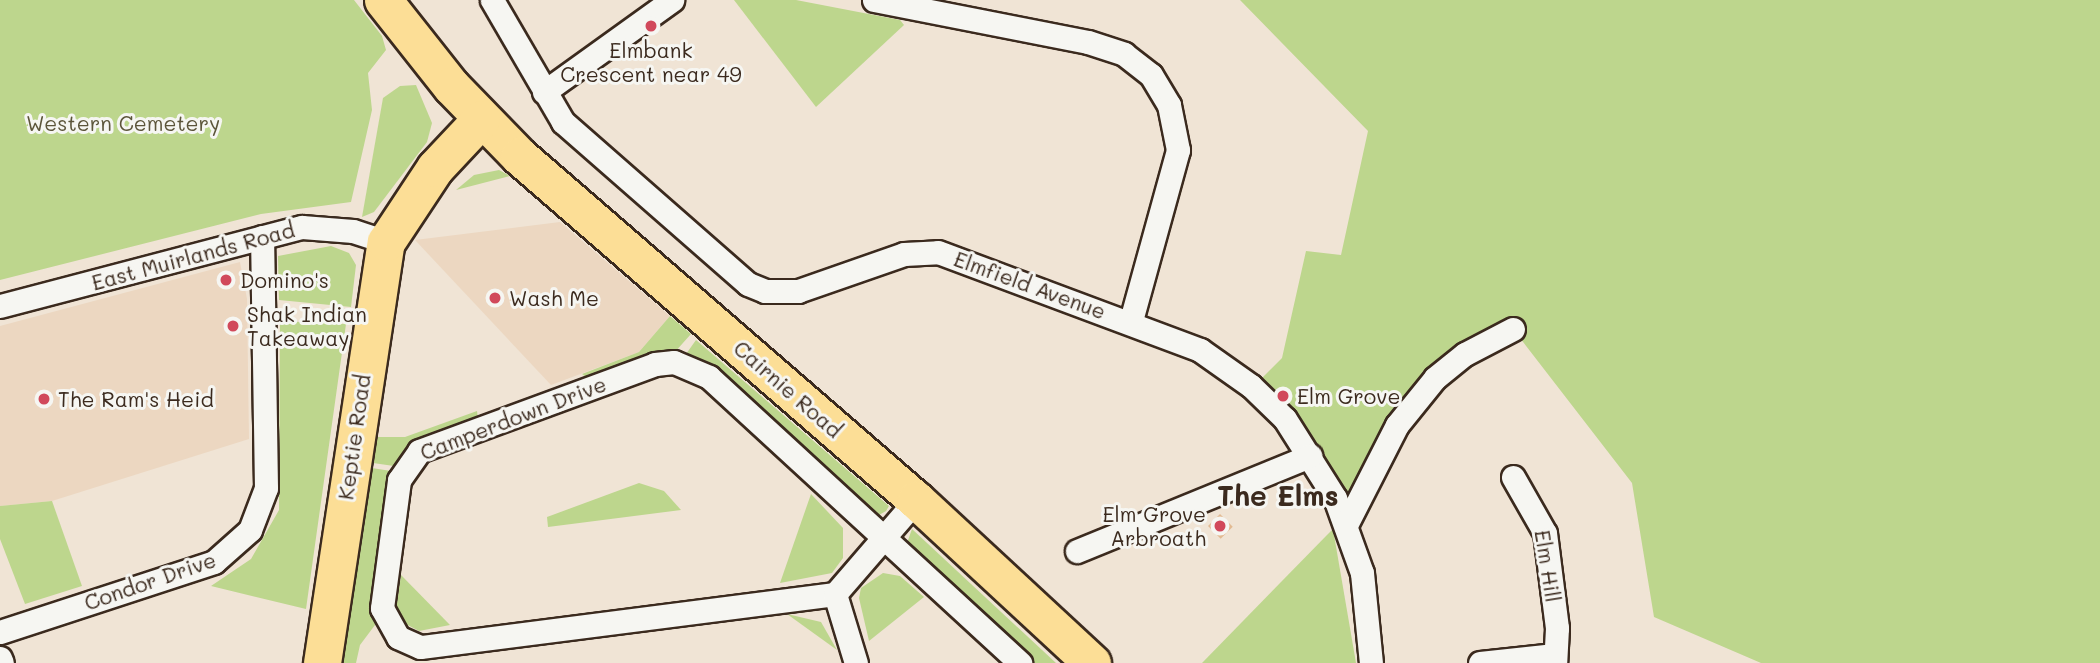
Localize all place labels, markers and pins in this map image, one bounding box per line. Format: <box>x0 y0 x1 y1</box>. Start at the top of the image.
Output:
marker: Elmbank Crescent near 49 <box>643 18 659 34</box>
place label: Elmbank Crescent near 49 <box>560 37 742 87</box>
place label: Domino's <box>240 267 329 293</box>
marker: Domino's <box>218 272 234 288</box>
place label: Wash Me <box>509 285 599 311</box>
marker: Wash Me <box>487 290 503 306</box>
place label: Shak Indian Takeaway <box>247 301 367 351</box>
marker: Shak Indian Takeaway <box>225 318 241 334</box>
place label: Elm Grove <box>1297 383 1400 409</box>
place label: The Ram's Heid <box>58 386 214 412</box>
marker: Elm Grove <box>1275 388 1291 404</box>
marker: The Ram's Heid <box>36 391 52 407</box>
place label: Elm Grove Arbroath <box>1103 501 1206 551</box>
marker: Elm Grove Arbroath <box>1212 518 1228 534</box>

